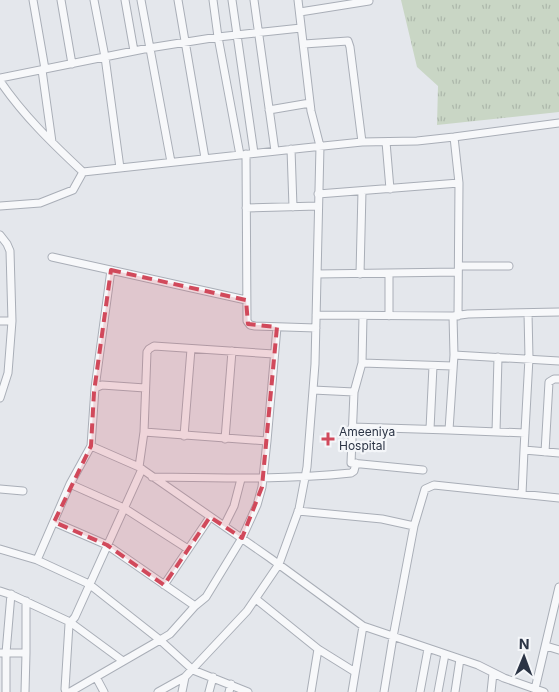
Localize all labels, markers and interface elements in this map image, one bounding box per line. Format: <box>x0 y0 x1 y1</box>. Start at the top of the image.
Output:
place label: Ameeniya Hospital <box>339 424 395 453</box>
marker: Ameeniya Hospital <box>321 432 335 446</box>
north arrow <box>499 632 549 682</box>
text: N <box>519 635 530 652</box>

